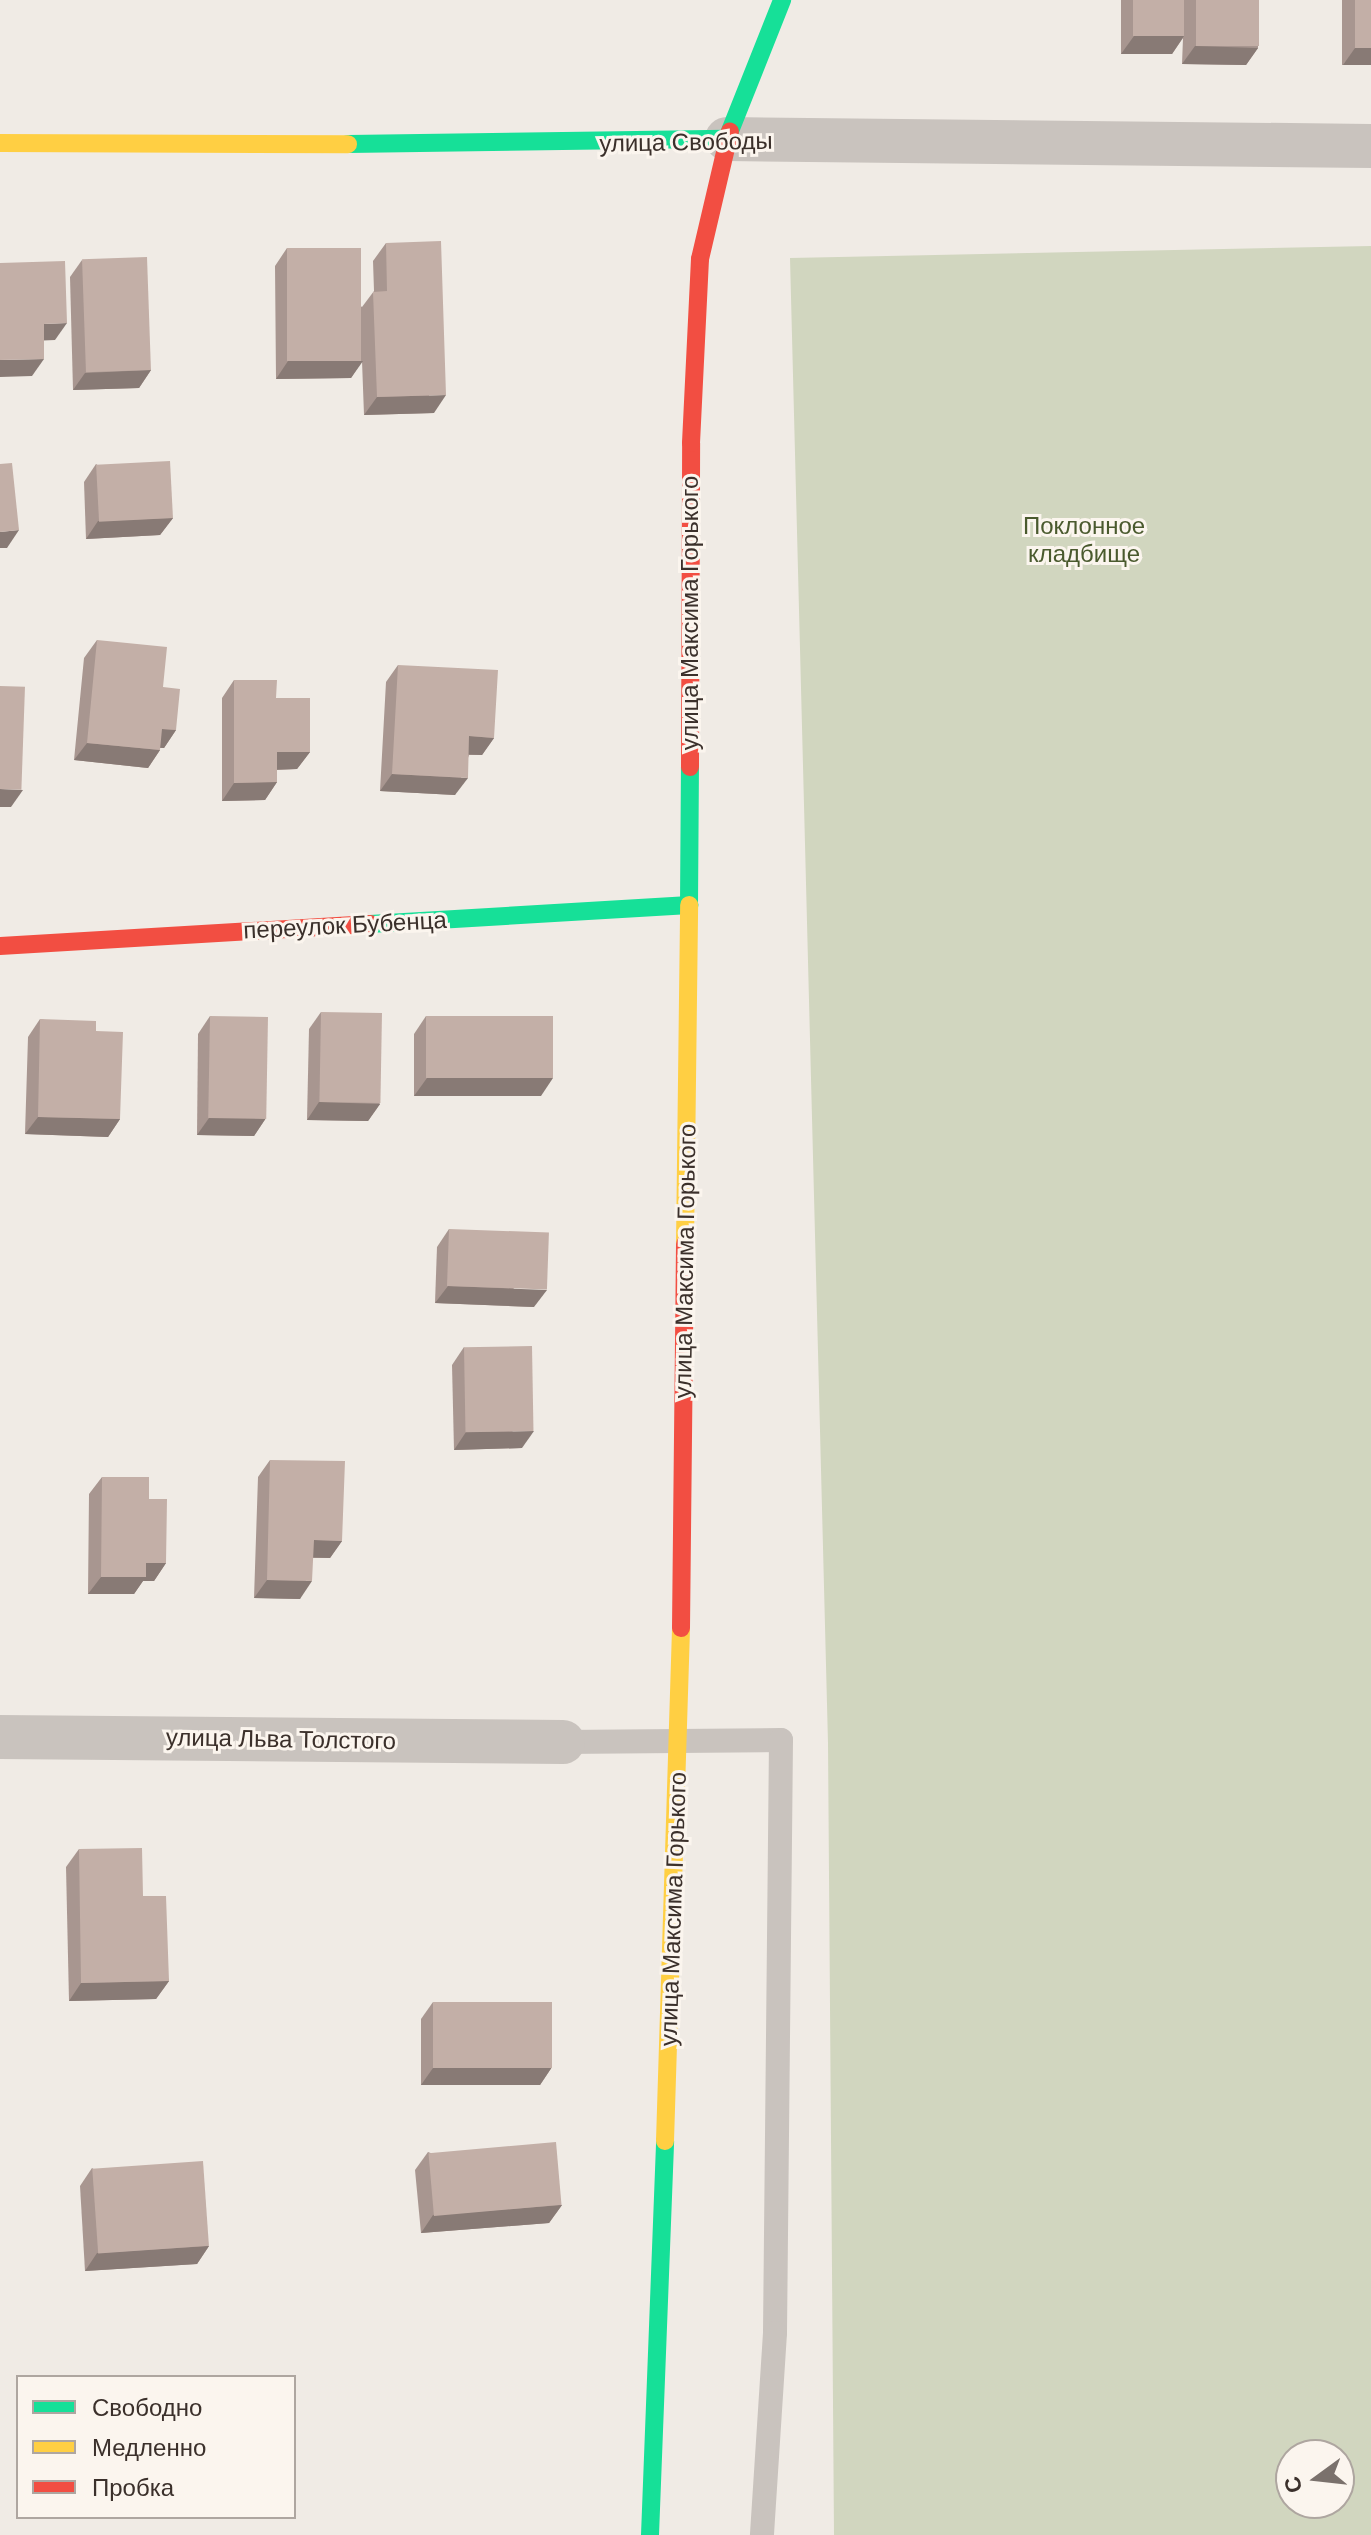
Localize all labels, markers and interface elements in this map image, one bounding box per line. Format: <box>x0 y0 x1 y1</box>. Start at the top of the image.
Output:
street label: улица Свободы <box>599 126 773 158</box>
street label: улица Максима Горького <box>676 476 704 750</box>
park label: Поклонное кладбище <box>1023 512 1145 568</box>
street label: переулок Бубенца <box>243 905 447 945</box>
street label: улица Максима Горького <box>668 1123 702 1399</box>
street label: улица Льва Толстого <box>166 1723 396 1755</box>
street label: улица Максима Горького <box>654 1771 692 2047</box>
legend <box>16 2375 296 2519</box>
text: Свободно <box>92 2392 202 2423</box>
text: Медленно <box>92 2432 206 2463</box>
north arrow <box>1275 2439 1355 2519</box>
text: Пробка <box>92 2472 174 2503</box>
text: С <box>1277 2473 1309 2496</box>

